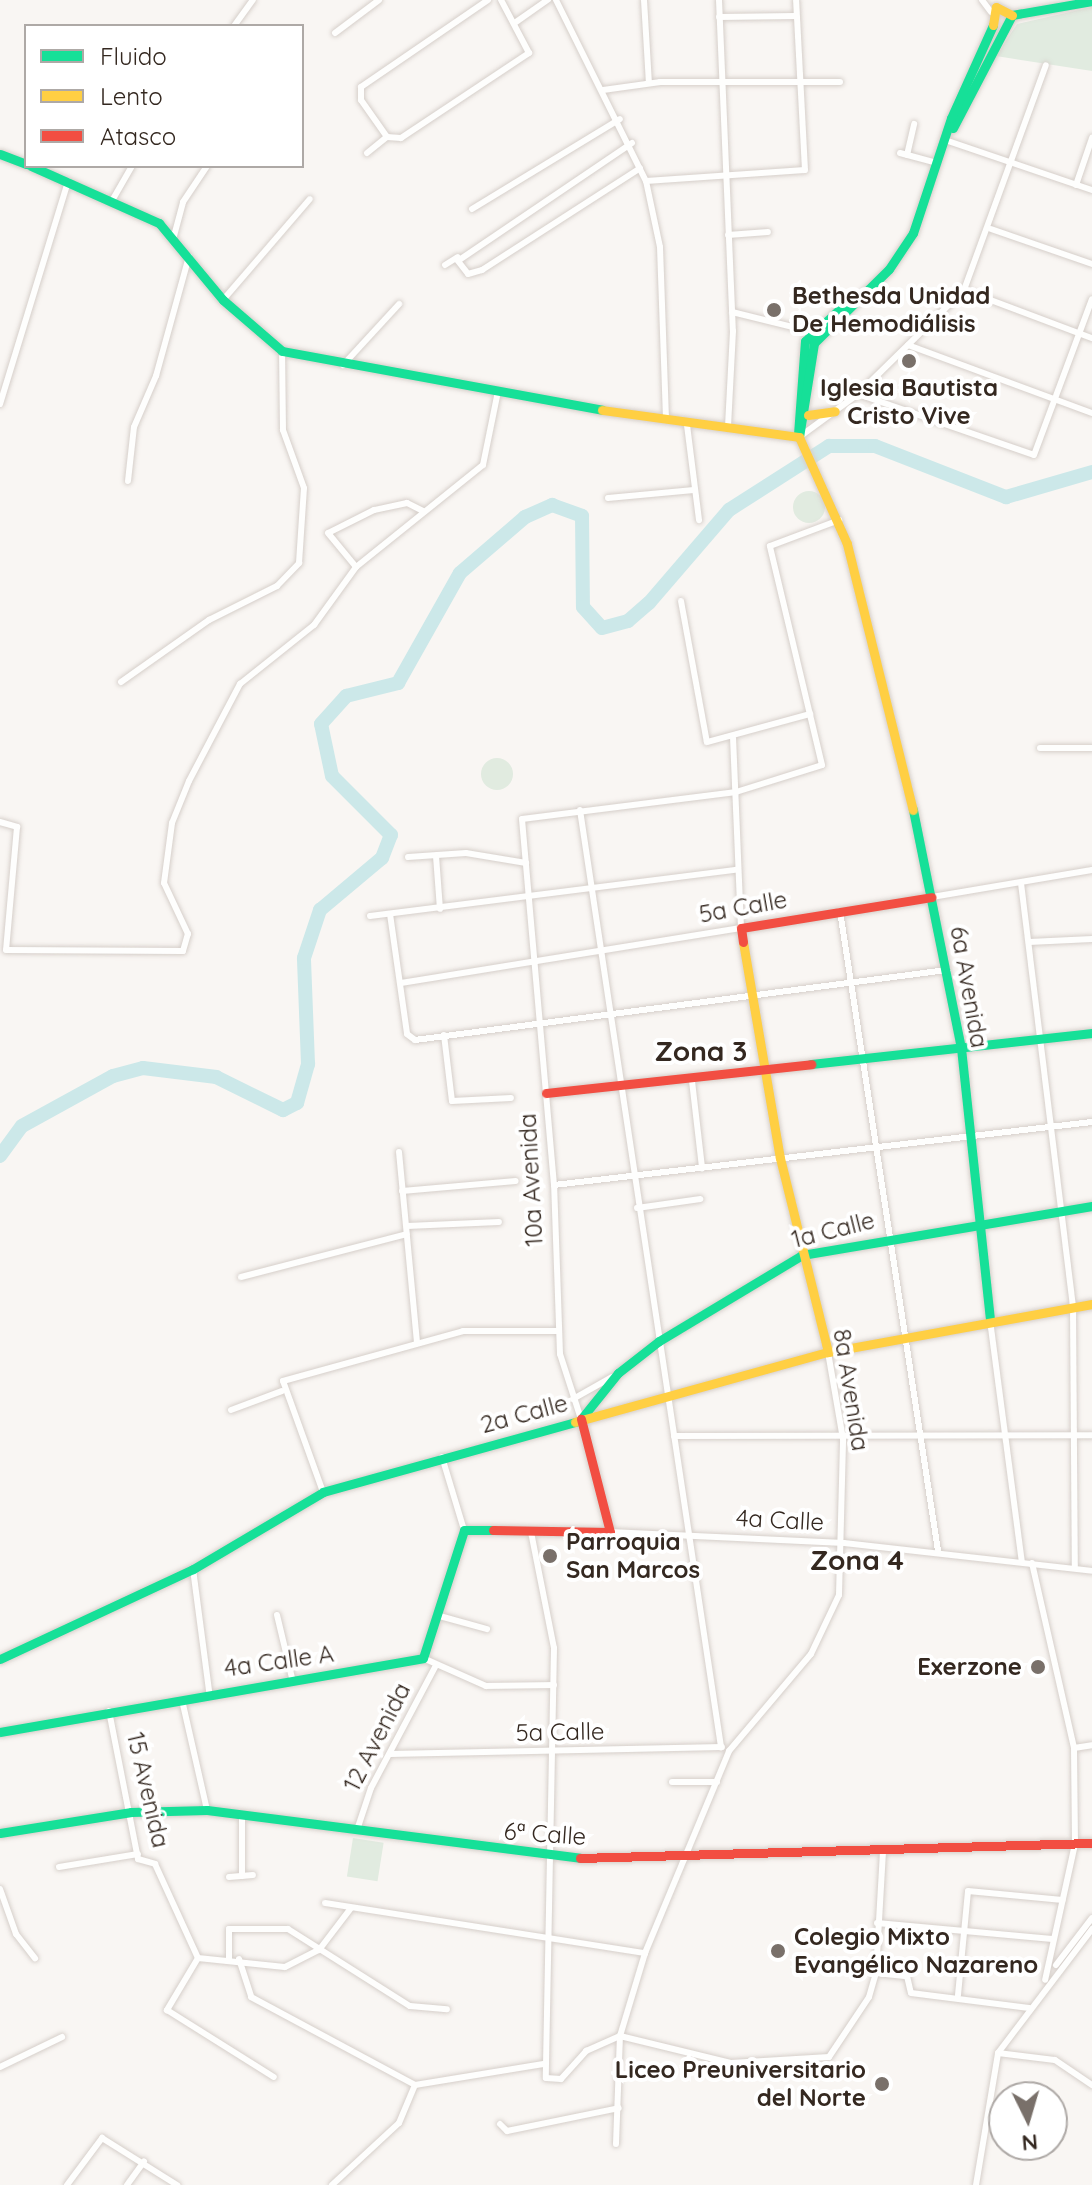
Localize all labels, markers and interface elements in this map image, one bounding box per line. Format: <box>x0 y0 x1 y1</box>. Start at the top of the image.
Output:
legend <box>24 24 304 168</box>
text: Fluido <box>100 41 167 71</box>
text: Lento <box>100 81 163 111</box>
text: Atasco <box>100 121 176 151</box>
place label: Bethesda Unidad De Hemodiálisis <box>792 282 990 338</box>
marker: Bethesda Unidad De Hemodiálisis <box>763 299 785 321</box>
marker: Iglesia Bautista Cristo Vive <box>900 352 918 370</box>
place label: Iglesia Bautista Cristo Vive <box>820 374 998 430</box>
street label: 5a Calle <box>697 885 789 929</box>
street label: 6a Avenida <box>944 924 994 1050</box>
district label: Zona 3 <box>655 1034 747 1068</box>
street label: 10a Avenida <box>513 1113 549 1247</box>
street label: 1a Calle <box>788 1206 878 1254</box>
street label: 8a Avenida <box>827 1327 875 1453</box>
street label: 2a Calle <box>477 1389 571 1439</box>
street label: 4a Calle <box>735 1503 825 1537</box>
place label: Parroquia San Marcos <box>566 1528 700 1584</box>
district label: Zona 4 <box>810 1543 904 1577</box>
marker: Parroquia San Marcos <box>541 1547 559 1565</box>
street label: 4a Calle A <box>222 1639 336 1683</box>
place label: Exerzone <box>917 1653 1022 1681</box>
marker: Exerzone <box>1029 1658 1047 1676</box>
street label: 12 Avenida <box>337 1678 417 1796</box>
street label: 5a Calle <box>515 1717 605 1747</box>
street label: 15 Avenida <box>121 1729 175 1851</box>
street label: 6ª Calle <box>503 1817 587 1851</box>
place label: Colegio Mixto Evangélico Nazareno <box>794 1923 1038 1979</box>
marker: Colegio Mixto Evangélico Nazareno <box>769 1942 787 1960</box>
place label: Liceo Preuniversitario del Norte <box>615 2056 866 2112</box>
marker: Liceo Preuniversitario del Norte <box>873 2075 891 2093</box>
north arrow <box>988 2081 1068 2161</box>
text: N <box>1021 2128 1039 2158</box>

